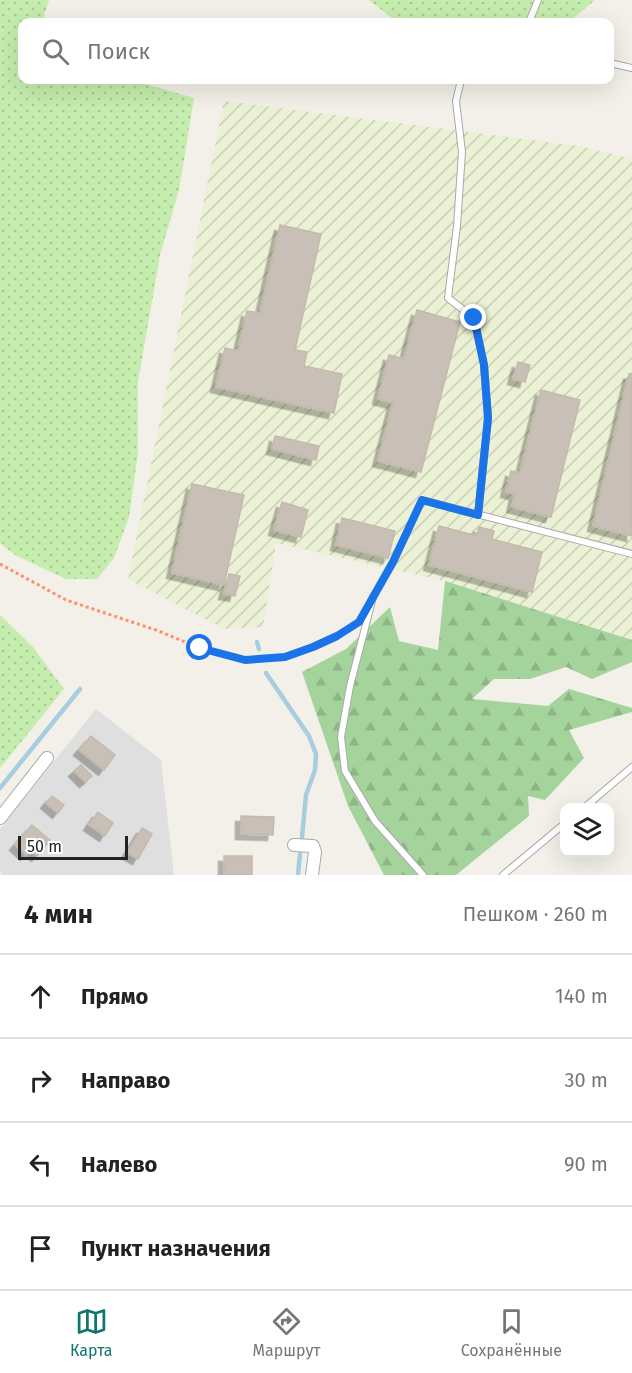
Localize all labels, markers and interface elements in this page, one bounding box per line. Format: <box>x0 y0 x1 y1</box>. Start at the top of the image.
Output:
search box <box>18 18 614 84</box>
icon: search <box>39 35 72 68</box>
text: Поиск <box>87 38 150 65</box>
route end <box>460 304 486 330</box>
route start <box>186 634 212 660</box>
map controls <box>560 803 614 857</box>
button: layers <box>560 803 614 857</box>
scale bar <box>18 833 128 860</box>
text: 50 m <box>27 837 62 856</box>
text: 4 мин <box>24 899 93 930</box>
text: Пешком · 260 m <box>463 902 608 926</box>
icon: ahead <box>24 980 57 1013</box>
text: Прямо <box>81 983 148 1010</box>
text: 140 m <box>555 984 608 1008</box>
icon: right <box>24 1064 57 1097</box>
text: Направо <box>81 1067 170 1094</box>
text: 30 m <box>564 1068 608 1092</box>
icon: left <box>24 1148 57 1181</box>
text: Налево <box>81 1151 157 1178</box>
text: 90 m <box>564 1152 608 1176</box>
icon: arrive <box>24 1232 57 1265</box>
text: Пункт назначения <box>81 1235 271 1262</box>
tab: Карта <box>70 1305 112 1360</box>
tab: Маршрут <box>253 1305 321 1360</box>
tab: Сохранённые <box>461 1305 562 1360</box>

